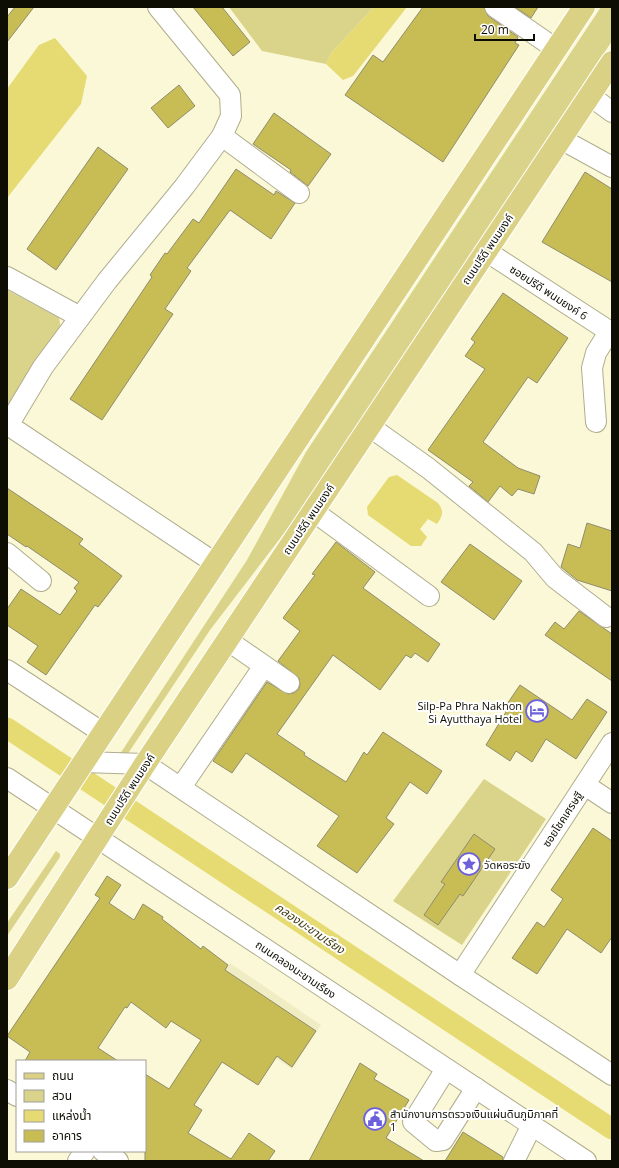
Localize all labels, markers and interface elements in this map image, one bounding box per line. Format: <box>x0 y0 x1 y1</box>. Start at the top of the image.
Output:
scale bar <box>475 16 534 42</box>
text: 20 m <box>481 21 509 38</box>
street label: ถนนปรีดี พนมยงค์ <box>458 211 516 287</box>
street label: ซอยปรีดี พนมยงค์ 6 <box>507 261 591 323</box>
street label: ถนนปรีดี พนมยงค์ <box>279 481 337 557</box>
place label: Silp-Pa Phra Nakhon Si Ayutthaya Hotel <box>417 698 522 726</box>
hotel icon: Silp-Pa Phra Nakhon Si Ayutthaya Hotel <box>524 698 550 724</box>
street label: ถนนปรีดี พนมยงค์ <box>100 750 158 828</box>
street label: ซอยโชคเศรษฐี <box>538 788 586 850</box>
place icon: วัดหอระฆัง <box>456 851 482 877</box>
place label: วัดหอระฆัง <box>484 857 531 872</box>
water label: คลองมะขามเรียง <box>272 898 349 958</box>
street label: ถนนคลองมะขามเรียง <box>253 936 339 1002</box>
legend <box>16 1060 146 1152</box>
text: ถนน <box>52 1067 74 1084</box>
text: สวน <box>52 1087 72 1104</box>
public building icon: สำนักงานการตรวจเงินแผ่นดินภูมิภาคที่ 1 <box>362 1106 388 1132</box>
place label: สำนักงานการตรวจเงินแผ่นดินภูมิภาคที่ 1 <box>390 1106 558 1134</box>
text: แหล่งน้ำ <box>52 1107 91 1124</box>
text: อาคาร <box>52 1127 82 1144</box>

